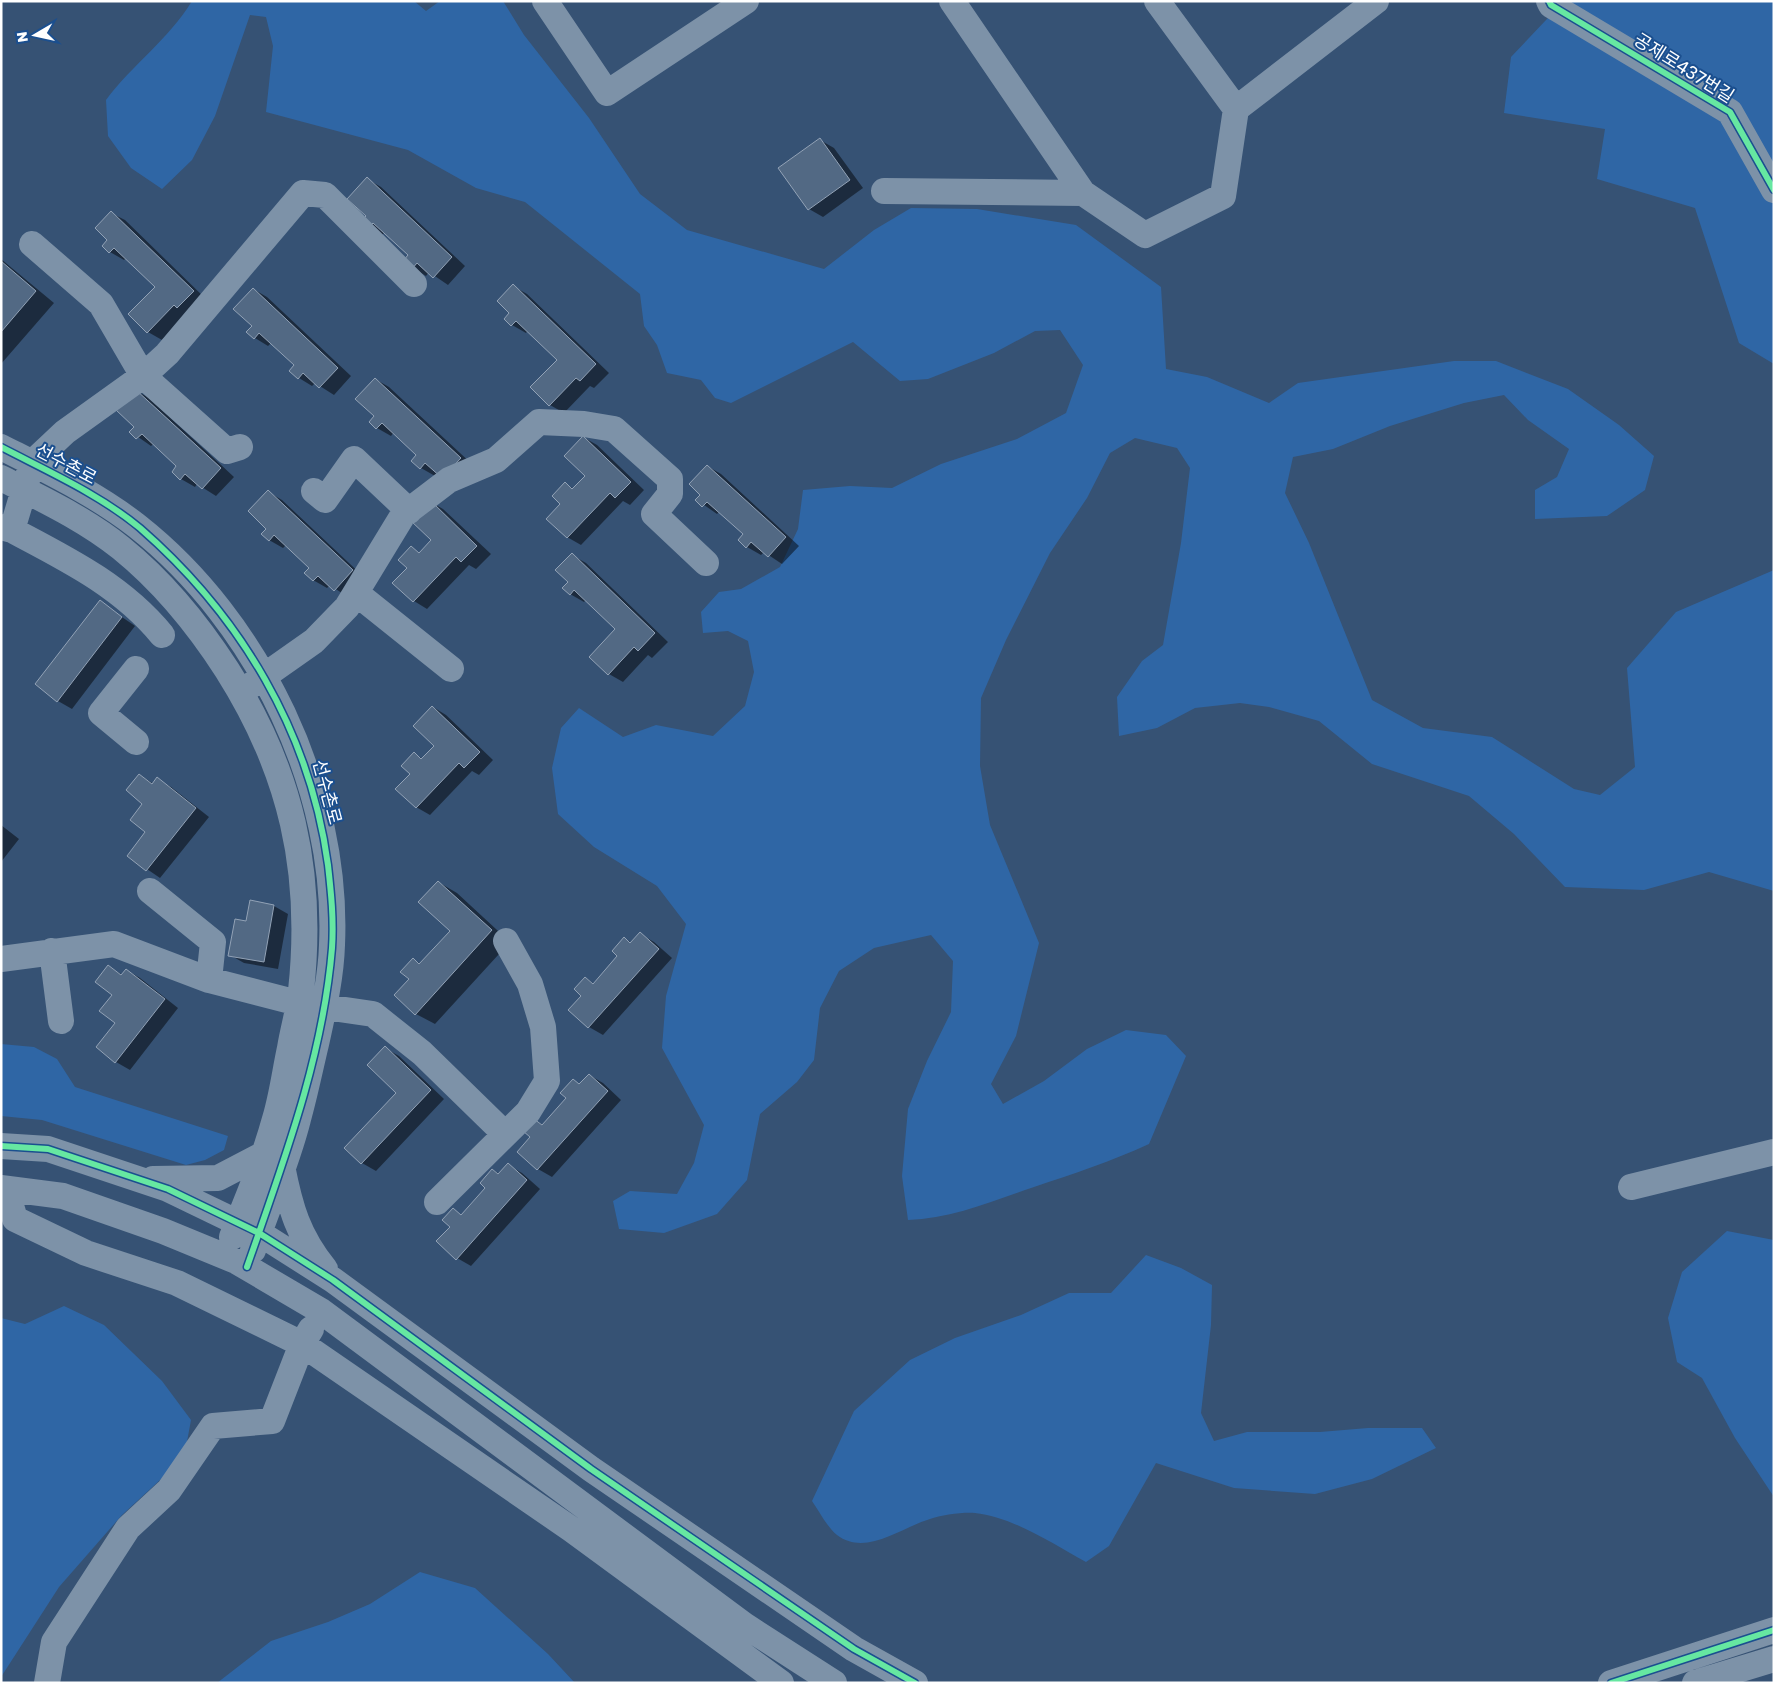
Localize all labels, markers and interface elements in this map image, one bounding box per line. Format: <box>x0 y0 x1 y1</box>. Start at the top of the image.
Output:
north arrow <box>10 10 60 60</box>
street label: 공제로437번길 <box>1630 28 1739 107</box>
text: N <box>12 31 31 44</box>
street label: 선수촌로 <box>32 438 101 488</box>
street label: 선수촌로 <box>309 757 347 827</box>

